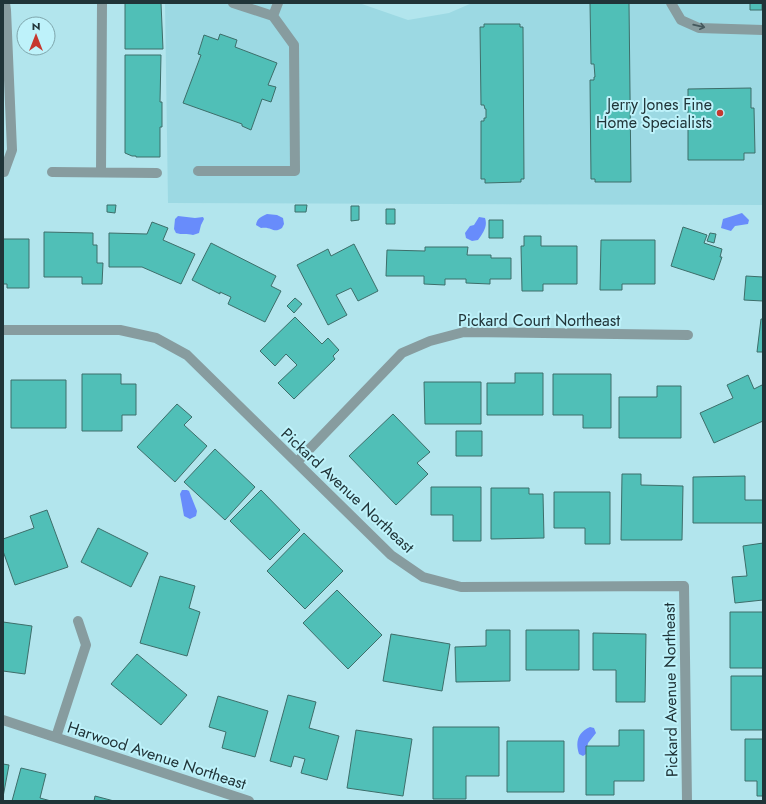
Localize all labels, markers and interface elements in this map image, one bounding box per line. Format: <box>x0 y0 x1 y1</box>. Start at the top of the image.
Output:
north arrow <box>16 16 56 56</box>
text: N <box>32 18 40 34</box>
one-way arrow <box>692 23 705 31</box>
place label: Jerry Jones Fine Home Specialists <box>596 93 712 134</box>
marker: Jerry Jones Fine Home Specialists <box>715 108 725 118</box>
street label: Pickard Court Northeast <box>458 309 620 332</box>
street label: Pickard Avenue Northeast <box>276 422 419 558</box>
street label: Pickard Avenue Northeast <box>657 602 684 777</box>
street label: Harwood Avenue Northeast <box>64 716 249 795</box>

